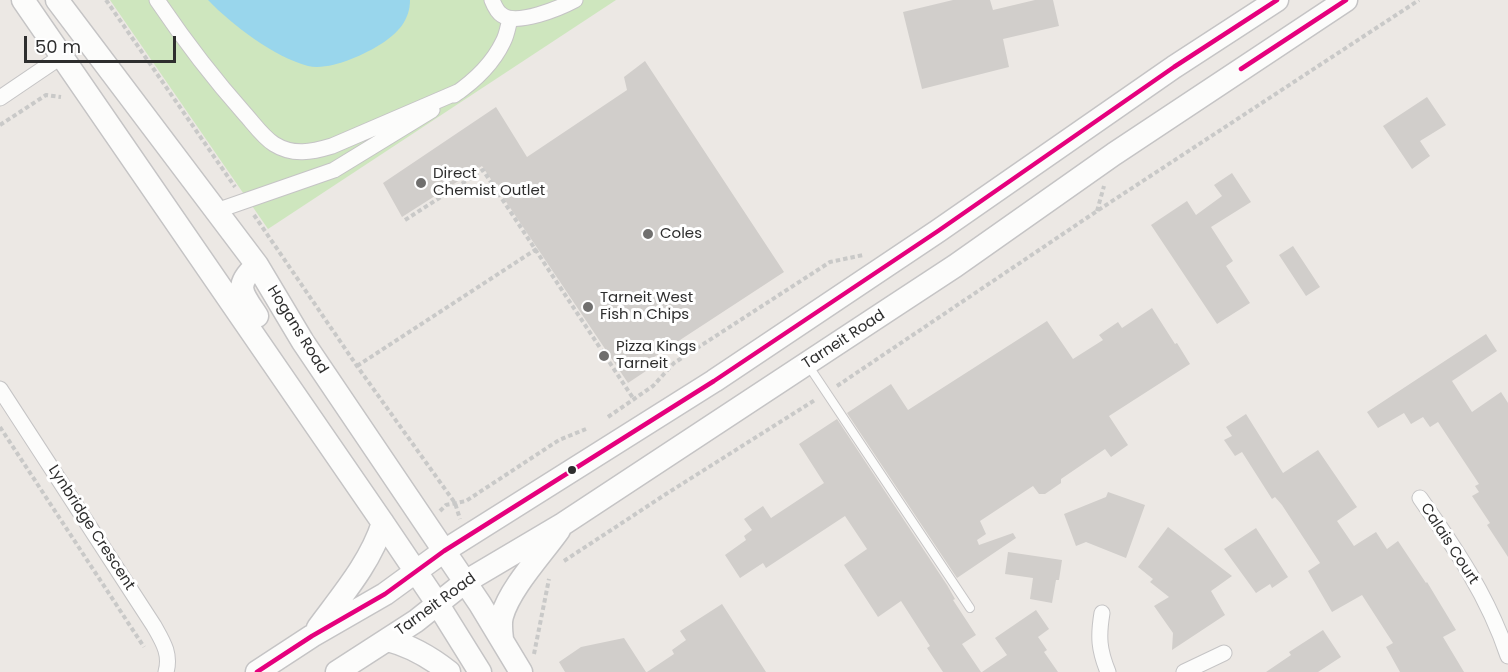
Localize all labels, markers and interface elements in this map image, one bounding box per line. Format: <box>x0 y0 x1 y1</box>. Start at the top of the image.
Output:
scale bar <box>27 24 178 62</box>
text: 50 m <box>35 34 81 59</box>
place label: Direct Chemist Outlet <box>433 165 545 200</box>
marker: Direct Chemist Outlet <box>414 176 428 190</box>
place label: Coles <box>660 225 702 243</box>
marker: Coles <box>641 227 655 241</box>
street label: Hogans Road <box>263 283 331 377</box>
place label: Tarneit West Fish n Chips <box>600 289 693 324</box>
marker: Tarneit West Fish n Chips <box>581 300 595 314</box>
street label: Tarneit Road <box>799 307 889 373</box>
place label: Pizza Kings Tarneit <box>616 338 696 373</box>
marker: Pizza Kings Tarneit <box>597 349 611 363</box>
street label: Lynbridge Crescent <box>44 462 138 594</box>
unlabelled marker <box>566 464 578 476</box>
street label: Calais Court <box>1416 500 1482 588</box>
street label: Tarneit Road <box>392 570 480 640</box>

